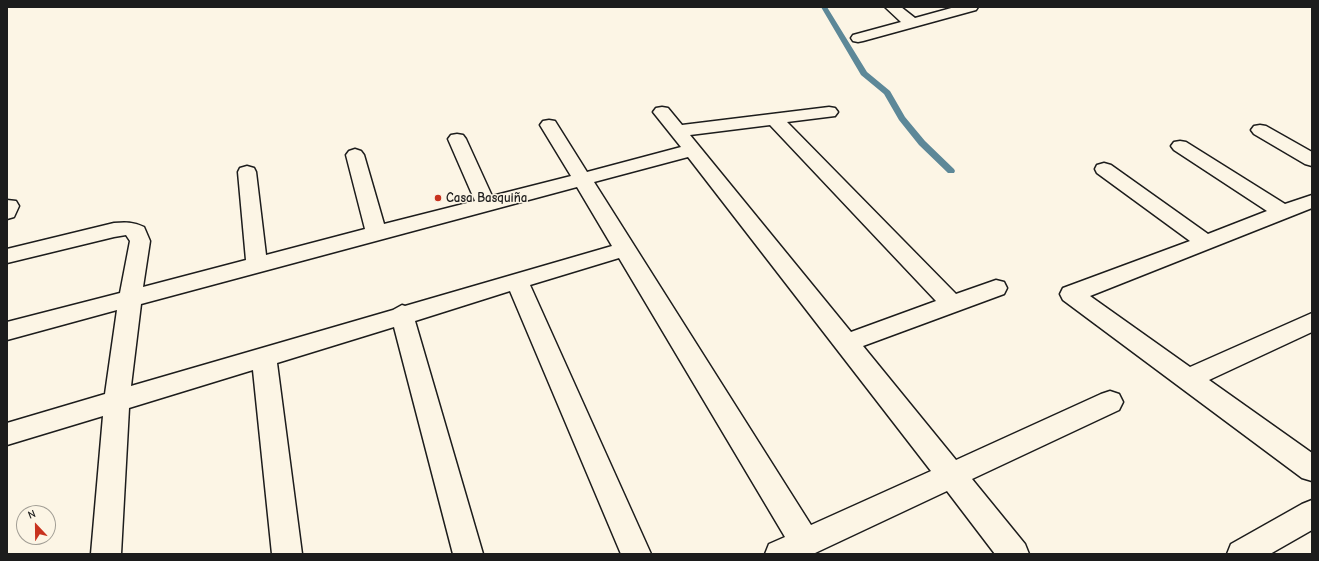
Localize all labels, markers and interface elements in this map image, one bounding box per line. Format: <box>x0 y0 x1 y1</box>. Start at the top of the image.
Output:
place label: Casa Basquiña <box>446 190 527 206</box>
marker: Casa Basquiña <box>433 193 443 203</box>
north arrow <box>16 505 56 545</box>
text: N <box>26 507 37 522</box>

